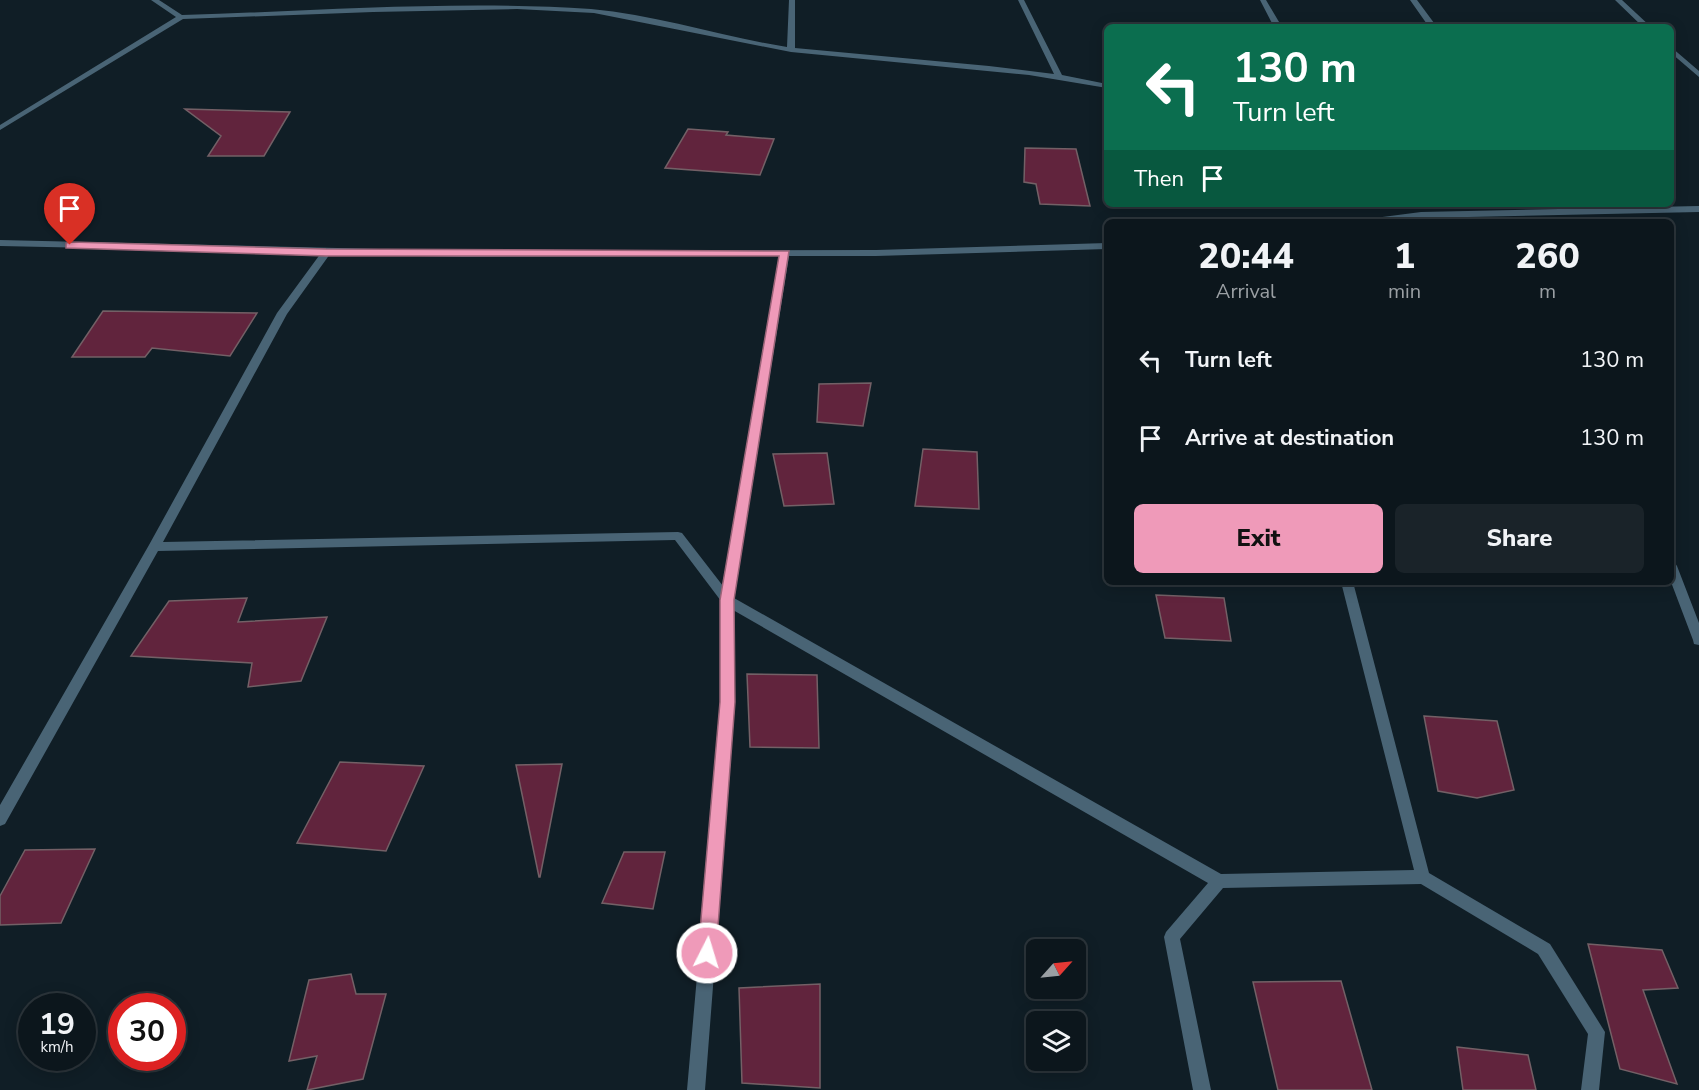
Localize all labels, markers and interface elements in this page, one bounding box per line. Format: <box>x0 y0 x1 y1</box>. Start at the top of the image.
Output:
text: 130 m <box>1233 40 1357 97</box>
icon: left <box>1134 48 1212 126</box>
text: Turn left <box>1233 94 1334 131</box>
icon: arrive <box>1196 162 1229 195</box>
text: Then <box>1134 164 1184 194</box>
pin <box>44 183 95 245</box>
icon: arrive <box>53 192 86 225</box>
text: 20:44 <box>1198 232 1294 281</box>
text: 1 <box>1394 232 1415 281</box>
text: 260 <box>1515 232 1580 281</box>
text: Arrival <box>1216 278 1276 305</box>
text: min <box>1388 278 1421 305</box>
text: m <box>1539 278 1556 305</box>
icon: left <box>1134 344 1167 377</box>
text: Turn left <box>1185 345 1272 375</box>
text: 130 m <box>1580 345 1644 375</box>
icon: arrive <box>1134 422 1167 455</box>
text: Arrive at destination <box>1185 423 1394 453</box>
text: 130 m <box>1580 423 1644 453</box>
button: Exit <box>1134 504 1383 573</box>
button: Share <box>1395 504 1644 573</box>
position arrow <box>675 921 739 985</box>
north arrow <box>1026 939 1086 999</box>
map controls <box>1026 939 1086 1071</box>
speed limit sign: 30 <box>108 993 186 1071</box>
text: 19 <box>39 1004 75 1045</box>
button: layers <box>1026 1011 1086 1071</box>
text: km/h <box>40 1037 74 1057</box>

